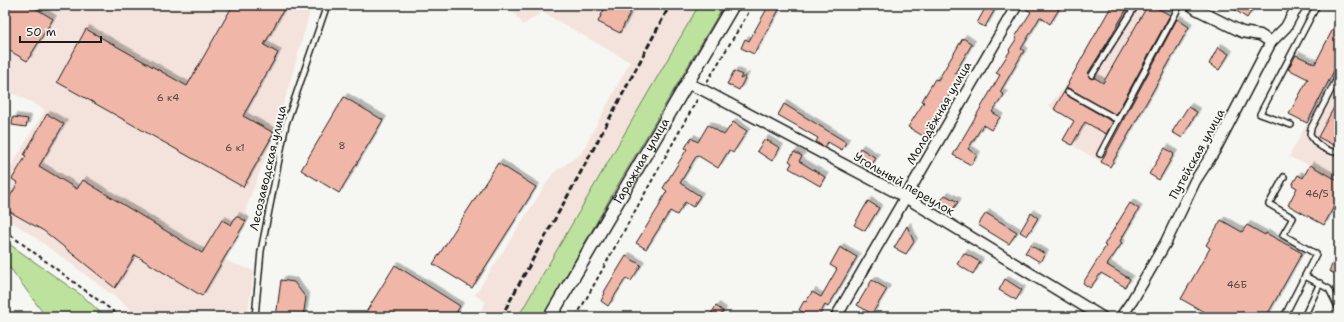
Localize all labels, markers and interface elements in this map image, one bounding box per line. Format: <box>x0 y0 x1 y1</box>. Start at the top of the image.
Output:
scale bar <box>20 18 101 44</box>
text: 50 m <box>26 24 56 40</box>
street label: Молодёжная улица <box>903 58 975 168</box>
house number: 6 к4 <box>157 91 179 104</box>
street label: Лесозаводская улица <box>246 103 290 232</box>
street label: Путейская улица <box>1166 105 1229 202</box>
street label: Гаражная улица <box>610 115 673 207</box>
house number: 8 <box>339 139 346 152</box>
house number: 6 к1 <box>225 141 245 154</box>
street label: Угольный переулок <box>851 149 958 220</box>
house number: 46/5 <box>1305 187 1329 200</box>
house number: 46Б <box>1227 278 1247 291</box>

